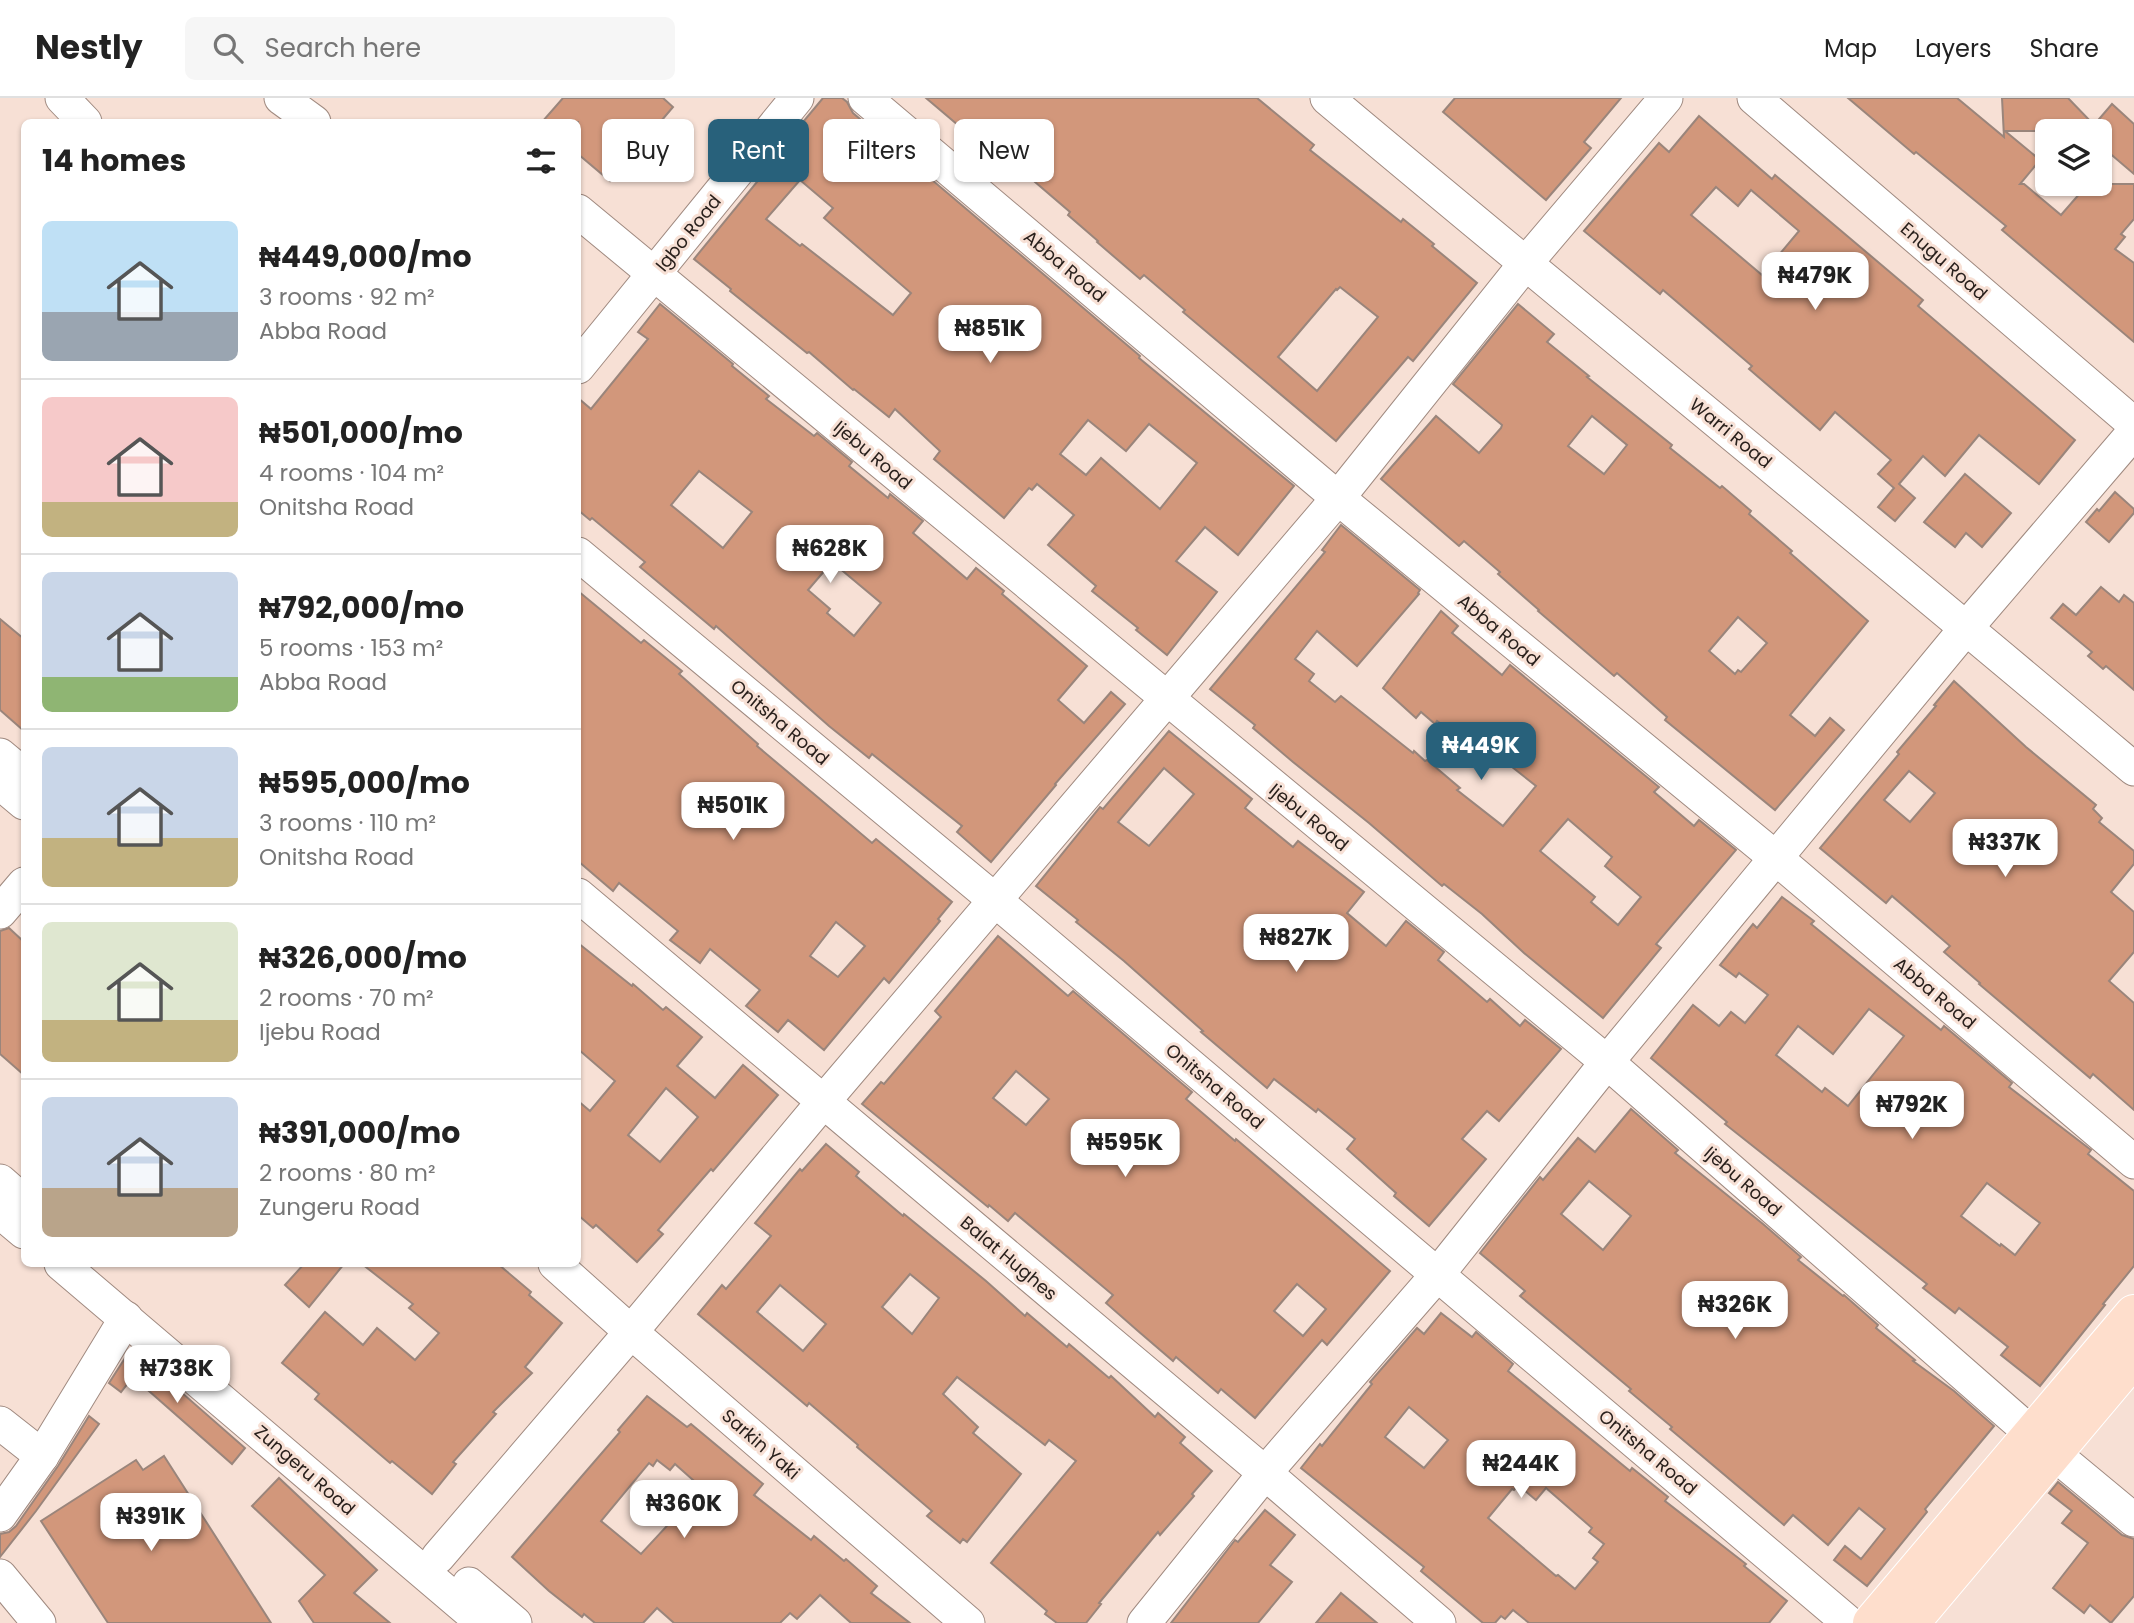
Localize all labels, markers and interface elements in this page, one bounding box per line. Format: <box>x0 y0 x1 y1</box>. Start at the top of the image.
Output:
search box <box>185 17 675 80</box>
text: Nestly <box>35 24 143 71</box>
icon: search <box>209 29 247 67</box>
text: Search here <box>265 30 421 66</box>
text: Map <box>1824 32 1877 65</box>
text: Layers <box>1915 32 1991 65</box>
text: Share <box>2029 32 2099 65</box>
chip: Buy <box>602 119 694 182</box>
chip: Rent <box>708 119 809 182</box>
chip: Filters <box>823 119 940 182</box>
chip: New <box>954 119 1054 182</box>
map controls <box>2035 119 2112 196</box>
button: layers <box>2035 119 2112 196</box>
text: 14 homes <box>42 139 186 182</box>
icon: filters <box>522 142 560 180</box>
street label: Igbo Road <box>649 189 727 277</box>
street label: Enugu Road <box>1895 216 1993 306</box>
street label: Abba Road <box>1019 224 1111 308</box>
text: ₦449,000/mo <box>259 235 472 278</box>
icon: home <box>98 249 182 333</box>
pin: ₦479K <box>1766 252 1864 312</box>
text: ₦479K <box>1778 259 1852 291</box>
text: 3 rooms · 92 m² <box>259 281 435 313</box>
pin: ₦851K <box>941 306 1039 365</box>
text: ₦851K <box>954 312 1026 344</box>
text: Abba Road <box>259 315 387 347</box>
street label: Warri Road <box>1685 392 1777 474</box>
text: ₦501,000/mo <box>259 411 463 454</box>
street label: Ijebu Road <box>828 415 918 495</box>
icon: home <box>98 425 182 509</box>
text: 4 rooms · 104 m² <box>259 457 444 489</box>
text: Onitsha Road <box>259 491 414 523</box>
pin: ₦628K <box>781 526 879 585</box>
text: ₦628K <box>792 532 868 564</box>
text: ₦792,000/mo <box>259 586 464 629</box>
street label: Abba Road <box>1453 588 1545 672</box>
icon: home <box>98 600 182 684</box>
text: 5 rooms · 153 m² <box>259 632 443 664</box>
text: Abba Road <box>259 666 387 698</box>
street label: Onitsha Road <box>725 673 835 771</box>
pin: ₦449K <box>1432 722 1530 782</box>
text: ₦449K <box>1442 729 1520 761</box>
text: ₦595,000/mo <box>259 761 470 804</box>
icon: home <box>98 775 182 859</box>
street label: Ijebu Road <box>1264 777 1354 857</box>
pin: ₦501K <box>684 782 782 842</box>
text: ₦501K <box>697 789 769 821</box>
text: 3 rooms · 110 m² <box>259 807 436 839</box>
pin: ₦337K <box>1956 820 2054 879</box>
text: ₦337K <box>1969 826 2041 858</box>
text: Onitsha Road <box>259 841 414 873</box>
pin: ₦827K <box>1247 914 1345 974</box>
text: ₦827K <box>1260 921 1332 953</box>
text: ₦326,000/mo <box>259 936 467 979</box>
icon: home <box>98 950 182 1034</box>
street label: Abba Road <box>1889 951 1981 1035</box>
text: 2 rooms · 70 m² <box>259 982 434 1014</box>
text: Ijebu Road <box>259 1016 381 1048</box>
street label: Onitsha Road <box>1160 1037 1270 1135</box>
pin: ₦792K <box>1863 1082 1961 1141</box>
text: ₦792K <box>1876 1088 1948 1120</box>
text: ₦391,000/mo <box>259 1111 460 1154</box>
pin: ₦595K <box>1076 1119 1174 1179</box>
icon: home <box>98 1125 182 1209</box>
text: ₦595K <box>1087 1126 1163 1158</box>
street label: Ijebu Road <box>1699 1140 1787 1222</box>
text: 2 rooms · 80 m² <box>259 1157 436 1189</box>
text: Zungeru Road <box>259 1191 420 1223</box>
street label: Balat Hughes <box>955 1210 1063 1306</box>
pin: ₦326K <box>1686 1282 1784 1341</box>
text: ₦326K <box>1698 1288 1772 1320</box>
pin: ₦738K <box>128 1346 226 1405</box>
text: ₦738K <box>140 1352 214 1384</box>
street label: Sarkin Yaki <box>717 1403 805 1485</box>
street label: Onitsha Road <box>1593 1403 1703 1501</box>
street label: Zungeru Road <box>249 1419 361 1521</box>
pin: ₦244K <box>1472 1440 1570 1500</box>
text: ₦244K <box>1483 1447 1559 1479</box>
pin: ₦360K <box>635 1480 733 1540</box>
text: ₦360K <box>646 1487 722 1519</box>
pin: ₦391K <box>102 1494 200 1553</box>
text: ₦391K <box>116 1500 186 1532</box>

